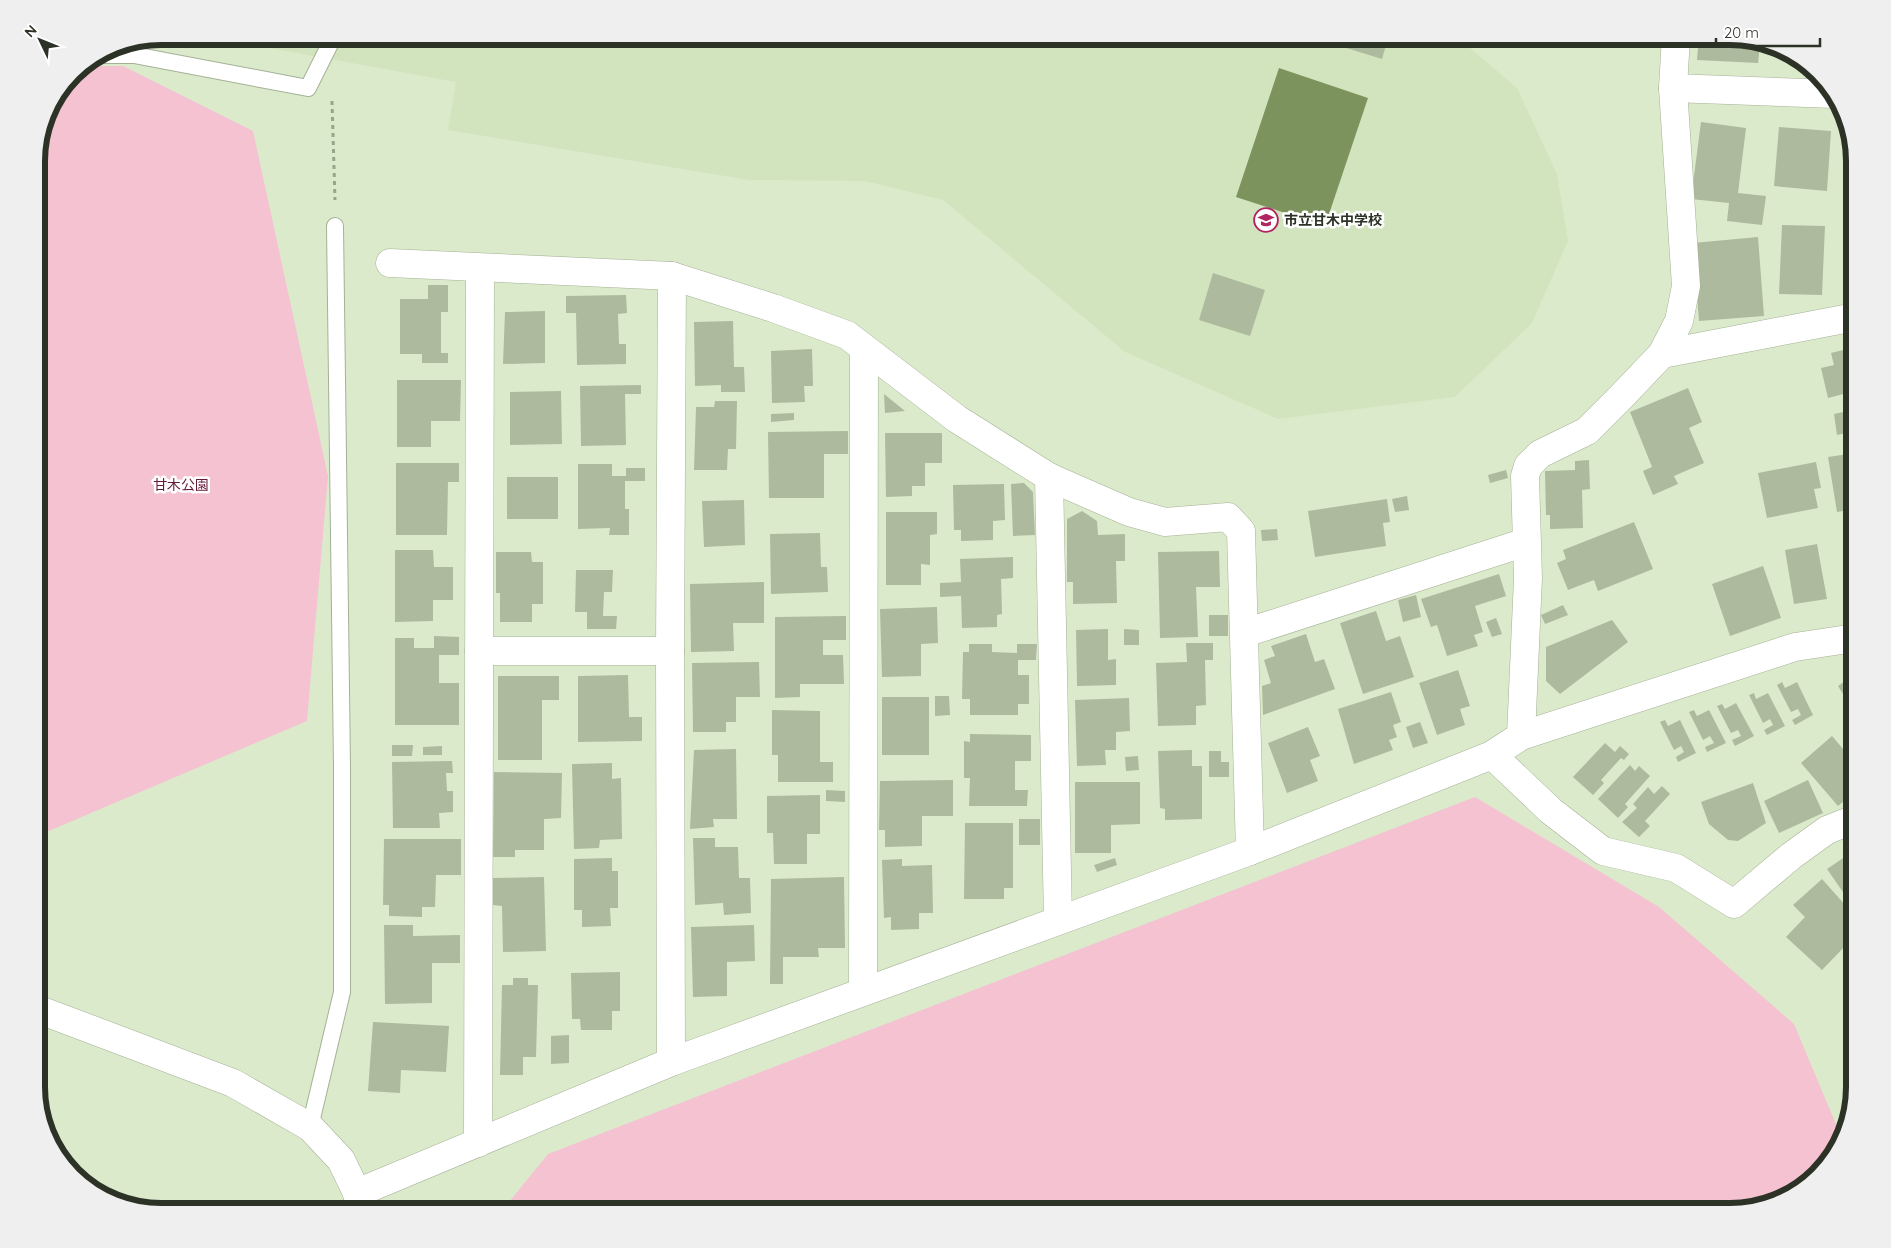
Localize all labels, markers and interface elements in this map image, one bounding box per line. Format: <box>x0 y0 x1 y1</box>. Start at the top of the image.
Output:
north arrow <box>15 15 65 65</box>
scale bar <box>1716 15 1820 47</box>
text: N <box>20 21 41 41</box>
text: 20 m <box>1724 23 1759 42</box>
school or university icon: 市立甘木中学校 <box>1253 207 1279 233</box>
place label: 市立甘木中学校 <box>1284 211 1382 229</box>
park label: 甘木公園 <box>153 476 209 494</box>

